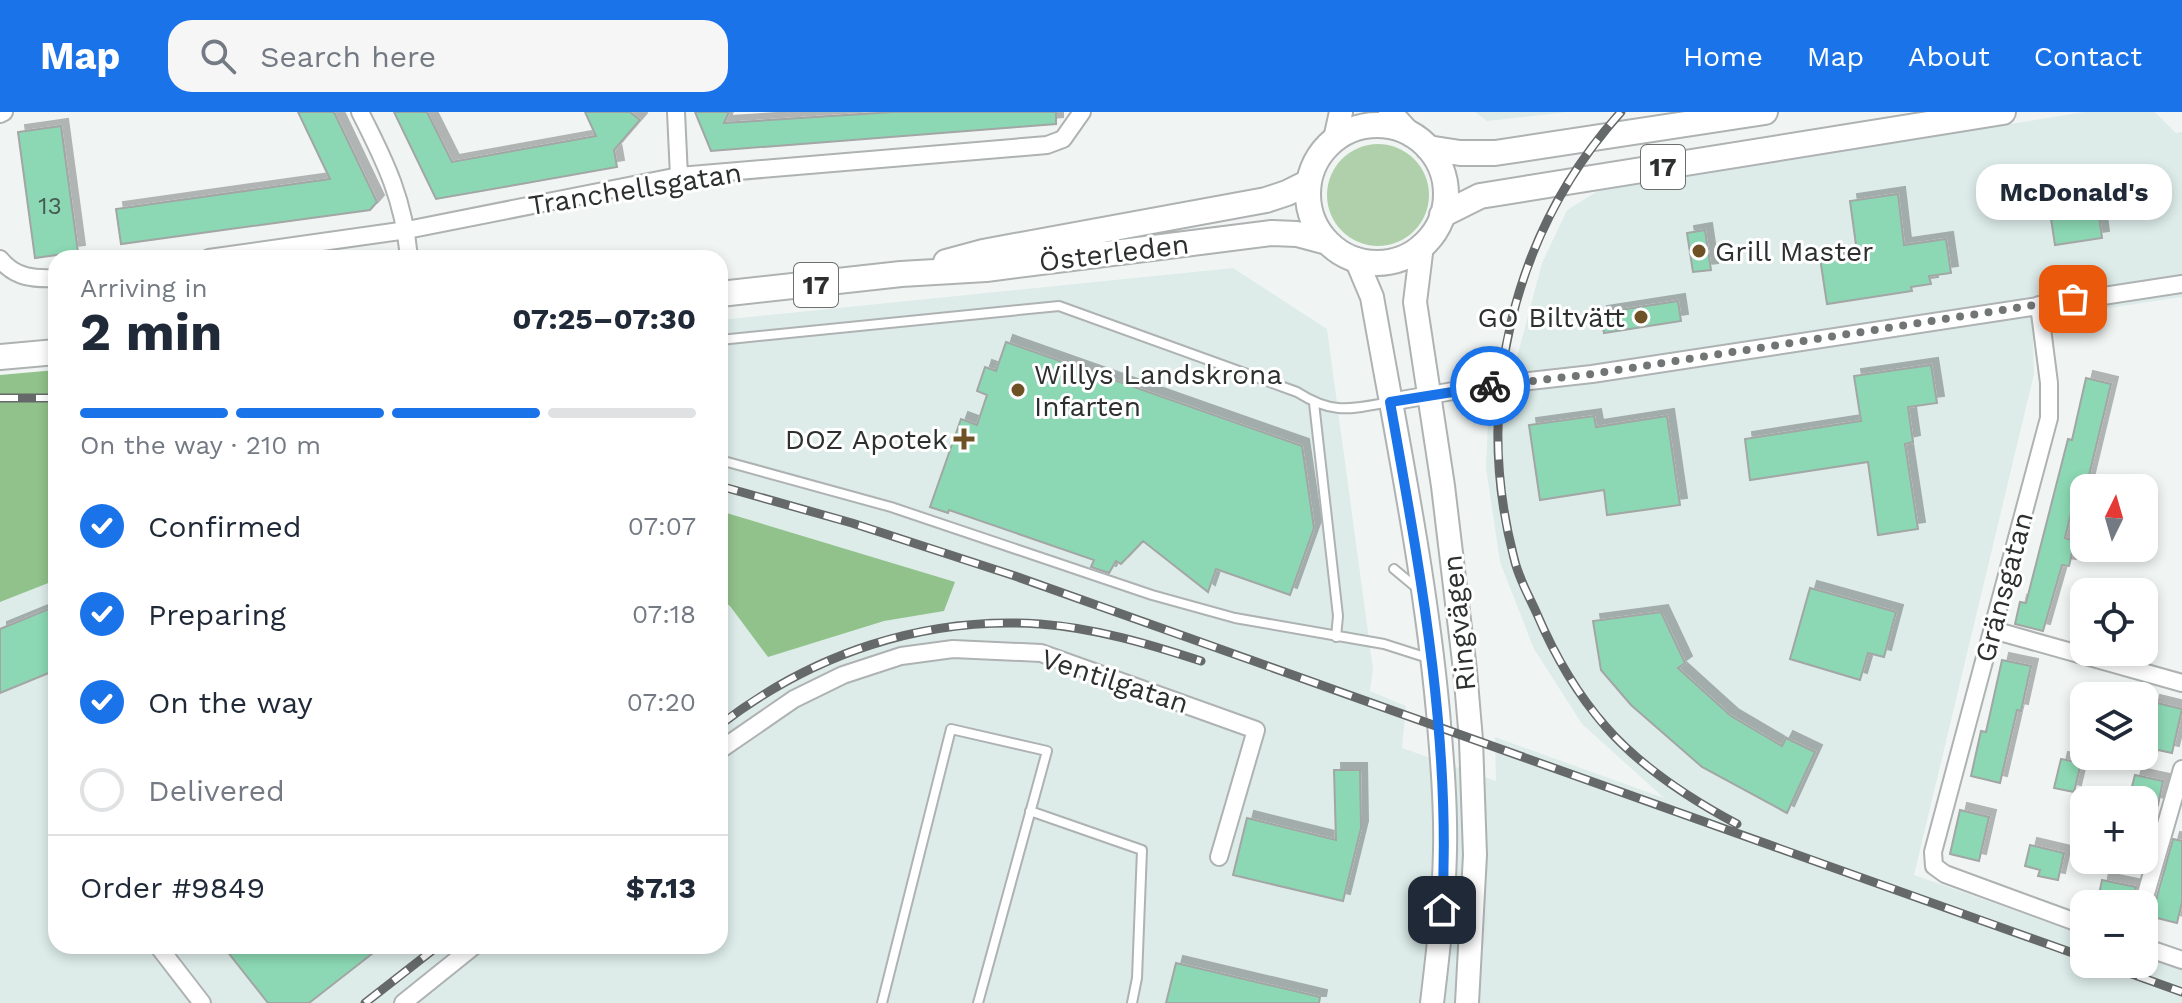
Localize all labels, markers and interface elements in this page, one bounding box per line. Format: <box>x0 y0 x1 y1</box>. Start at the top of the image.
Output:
search box <box>168 20 728 92</box>
text: Map <box>40 34 120 78</box>
icon: search <box>196 34 240 78</box>
text: Search here <box>260 39 436 74</box>
text: Home <box>1683 40 1763 73</box>
text: Map <box>1807 40 1864 73</box>
text: About <box>1908 40 1990 73</box>
text: Contact <box>2034 40 2142 73</box>
road number: 17 <box>1641 145 1685 189</box>
street label: Tranchellsgatan <box>526 156 744 222</box>
callout: McDonald's <box>1975 163 2171 219</box>
text: McDonald's <box>2000 177 2148 207</box>
house number: 13 <box>38 192 62 220</box>
street label: Österleden <box>1037 227 1191 279</box>
place label: Grill Master <box>1715 235 1874 268</box>
marker: Grill Master <box>1690 242 1708 260</box>
road number: 17 <box>794 263 838 307</box>
pin <box>2039 265 2107 333</box>
text: Arriving in <box>80 273 208 303</box>
icon: bag <box>2051 277 2095 321</box>
text: 07:25–07:30 <box>512 301 696 336</box>
place label: GO Biltvätt <box>1478 301 1625 334</box>
text: 2 min <box>80 302 222 363</box>
marker: GO Biltvätt <box>1632 308 1650 326</box>
courier <box>1450 346 1530 426</box>
place label: Willys Landskrona Infarten <box>1034 358 1282 423</box>
icon: bike <box>1468 364 1512 408</box>
marker: Willys Landskrona Infarten <box>1009 381 1027 399</box>
place label: DOZ Apotek <box>785 423 948 456</box>
text: On the way · 210 m <box>80 430 321 460</box>
marker: DOZ Apotek <box>955 430 973 448</box>
north arrow <box>2070 474 2158 562</box>
map controls <box>2070 474 2158 978</box>
icon: check <box>80 504 124 548</box>
street label: Gränsgatan <box>1968 508 2040 666</box>
text: Confirmed <box>148 509 302 544</box>
text: 07:07 <box>628 511 696 541</box>
street label: Ringvägen <box>1435 553 1483 693</box>
button: locate <box>2070 578 2158 666</box>
icon: check <box>80 592 124 636</box>
text: Preparing <box>148 597 286 632</box>
text: 07:18 <box>632 599 696 629</box>
street label: Ventilgatan <box>1037 642 1193 720</box>
icon: check <box>80 680 124 724</box>
button: layers <box>2070 682 2158 770</box>
text: On the way <box>148 685 313 720</box>
text: 07:20 <box>627 687 696 717</box>
text: Delivered <box>148 773 285 808</box>
button: + <box>2070 786 2158 874</box>
text: Order #9849 <box>80 870 265 905</box>
text: $7.13 <box>626 870 696 905</box>
pin <box>1408 876 1476 944</box>
icon: home <box>1420 888 1464 932</box>
button: − <box>2070 890 2158 978</box>

